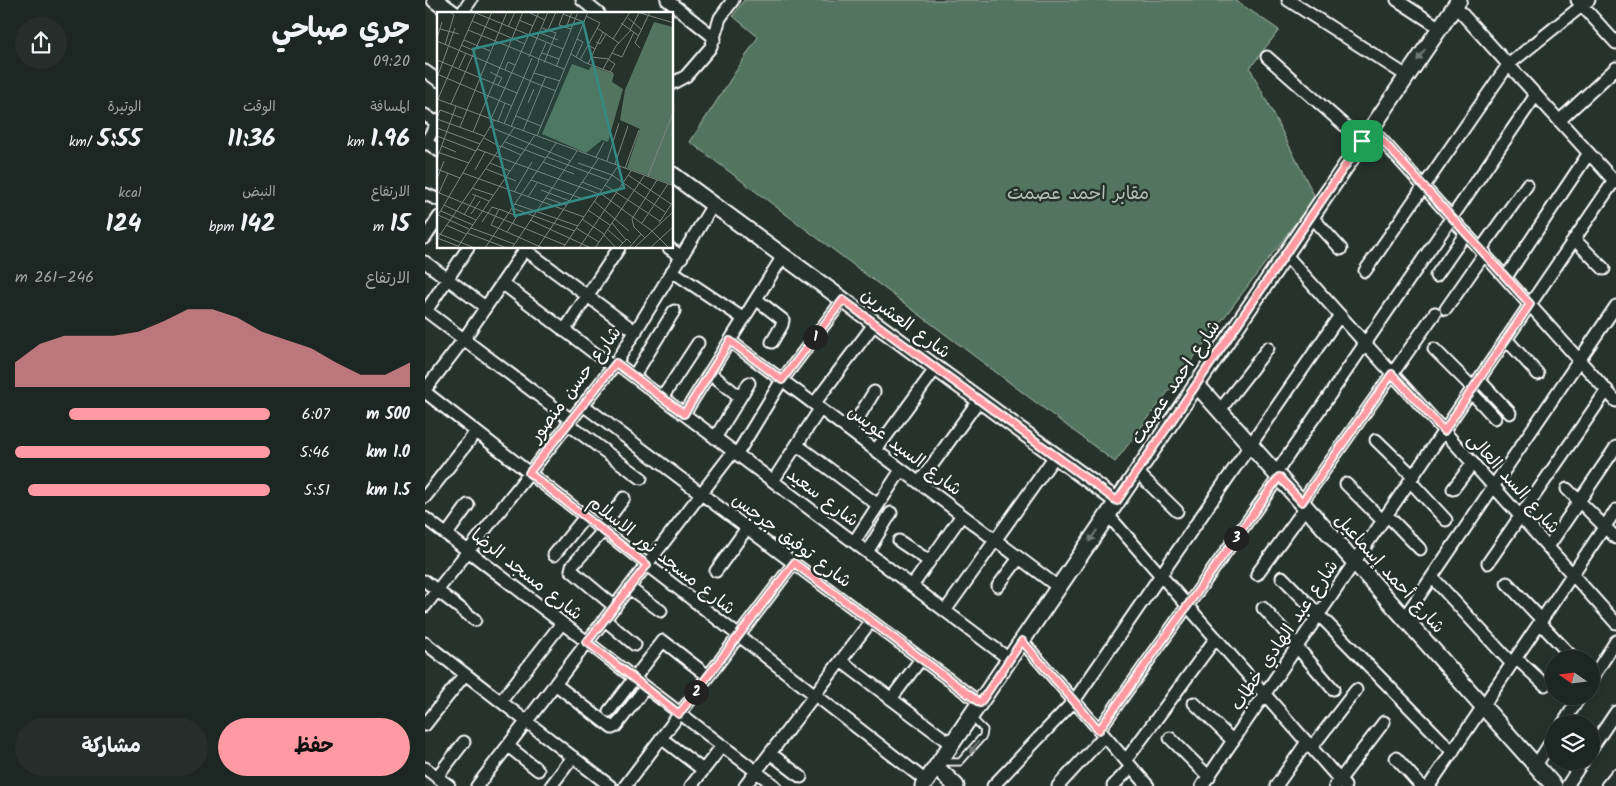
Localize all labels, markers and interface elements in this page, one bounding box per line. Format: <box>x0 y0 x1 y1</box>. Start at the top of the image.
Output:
text: جري صباحي <box>271 7 410 52</box>
inset map <box>437 12 674 249</box>
button: share <box>15 17 67 69</box>
one-way arrow <box>1416 48 1426 61</box>
text: 09:20 <box>373 49 410 74</box>
text: الوتيرة <box>108 96 141 118</box>
text: الوقت <box>243 96 276 118</box>
text: المسافة <box>370 96 410 118</box>
text: 5:55 <box>97 119 141 159</box>
text: 11:36 <box>227 119 276 159</box>
text: 1.96 <box>370 119 410 159</box>
pin <box>1341 120 1383 162</box>
icon: arrive <box>1348 127 1376 155</box>
text: /km <box>69 131 97 153</box>
text: km <box>347 131 370 153</box>
park label: مقابر احمد عصمت <box>1007 180 1149 209</box>
text: النبض <box>242 181 276 203</box>
text: الارتفاع <box>371 181 410 203</box>
text: kcal <box>119 182 141 204</box>
text: 124 <box>106 204 141 244</box>
text: 142 <box>240 204 276 244</box>
text: 15 <box>390 204 410 244</box>
text: bpm <box>209 216 240 238</box>
text: m <box>373 216 390 238</box>
text: 246–261 m <box>15 265 94 290</box>
text: الارتفاع <box>365 266 410 291</box>
street label: شارع العشرين <box>854 281 956 367</box>
street label: شارع احمد عصمت <box>1124 315 1229 451</box>
street label: شارع حسن منصور <box>522 321 630 451</box>
pin: 1 <box>803 324 827 350</box>
text: 1 <box>813 326 818 348</box>
street label: شارع السيد عويس <box>841 398 968 504</box>
text: 6:07 <box>302 402 330 427</box>
text: 500 m <box>366 402 410 427</box>
street label: شارع السد العالى <box>1459 427 1567 541</box>
text: 5:46 <box>300 440 330 465</box>
text: 1.0 km <box>366 440 410 465</box>
street label: شارع سعيد <box>780 461 864 535</box>
text: 5:51 <box>304 478 330 503</box>
text: 1.5 km <box>366 478 410 503</box>
street label: شارع توفيق جرجس <box>725 486 857 596</box>
street label: شارع مسجد نور الاسلام <box>581 489 741 623</box>
street label: شارع أحمد إسماعيل <box>1327 507 1451 641</box>
street label: شارع مسجد الرضا <box>464 522 589 628</box>
pin: 3 <box>1223 526 1249 550</box>
text: 3 <box>1233 527 1240 549</box>
one-way arrow <box>1088 529 1098 543</box>
street label: شارع عبد الهادي خطاب <box>1224 554 1347 717</box>
north arrow <box>1545 650 1600 705</box>
map controls <box>1545 650 1600 770</box>
pin: 2 <box>683 680 709 704</box>
text: 2 <box>692 681 701 703</box>
button: layers <box>1545 715 1600 770</box>
button: مشاركة <box>15 718 208 776</box>
button: حفظ <box>218 718 410 776</box>
one-way arrow <box>969 740 980 753</box>

